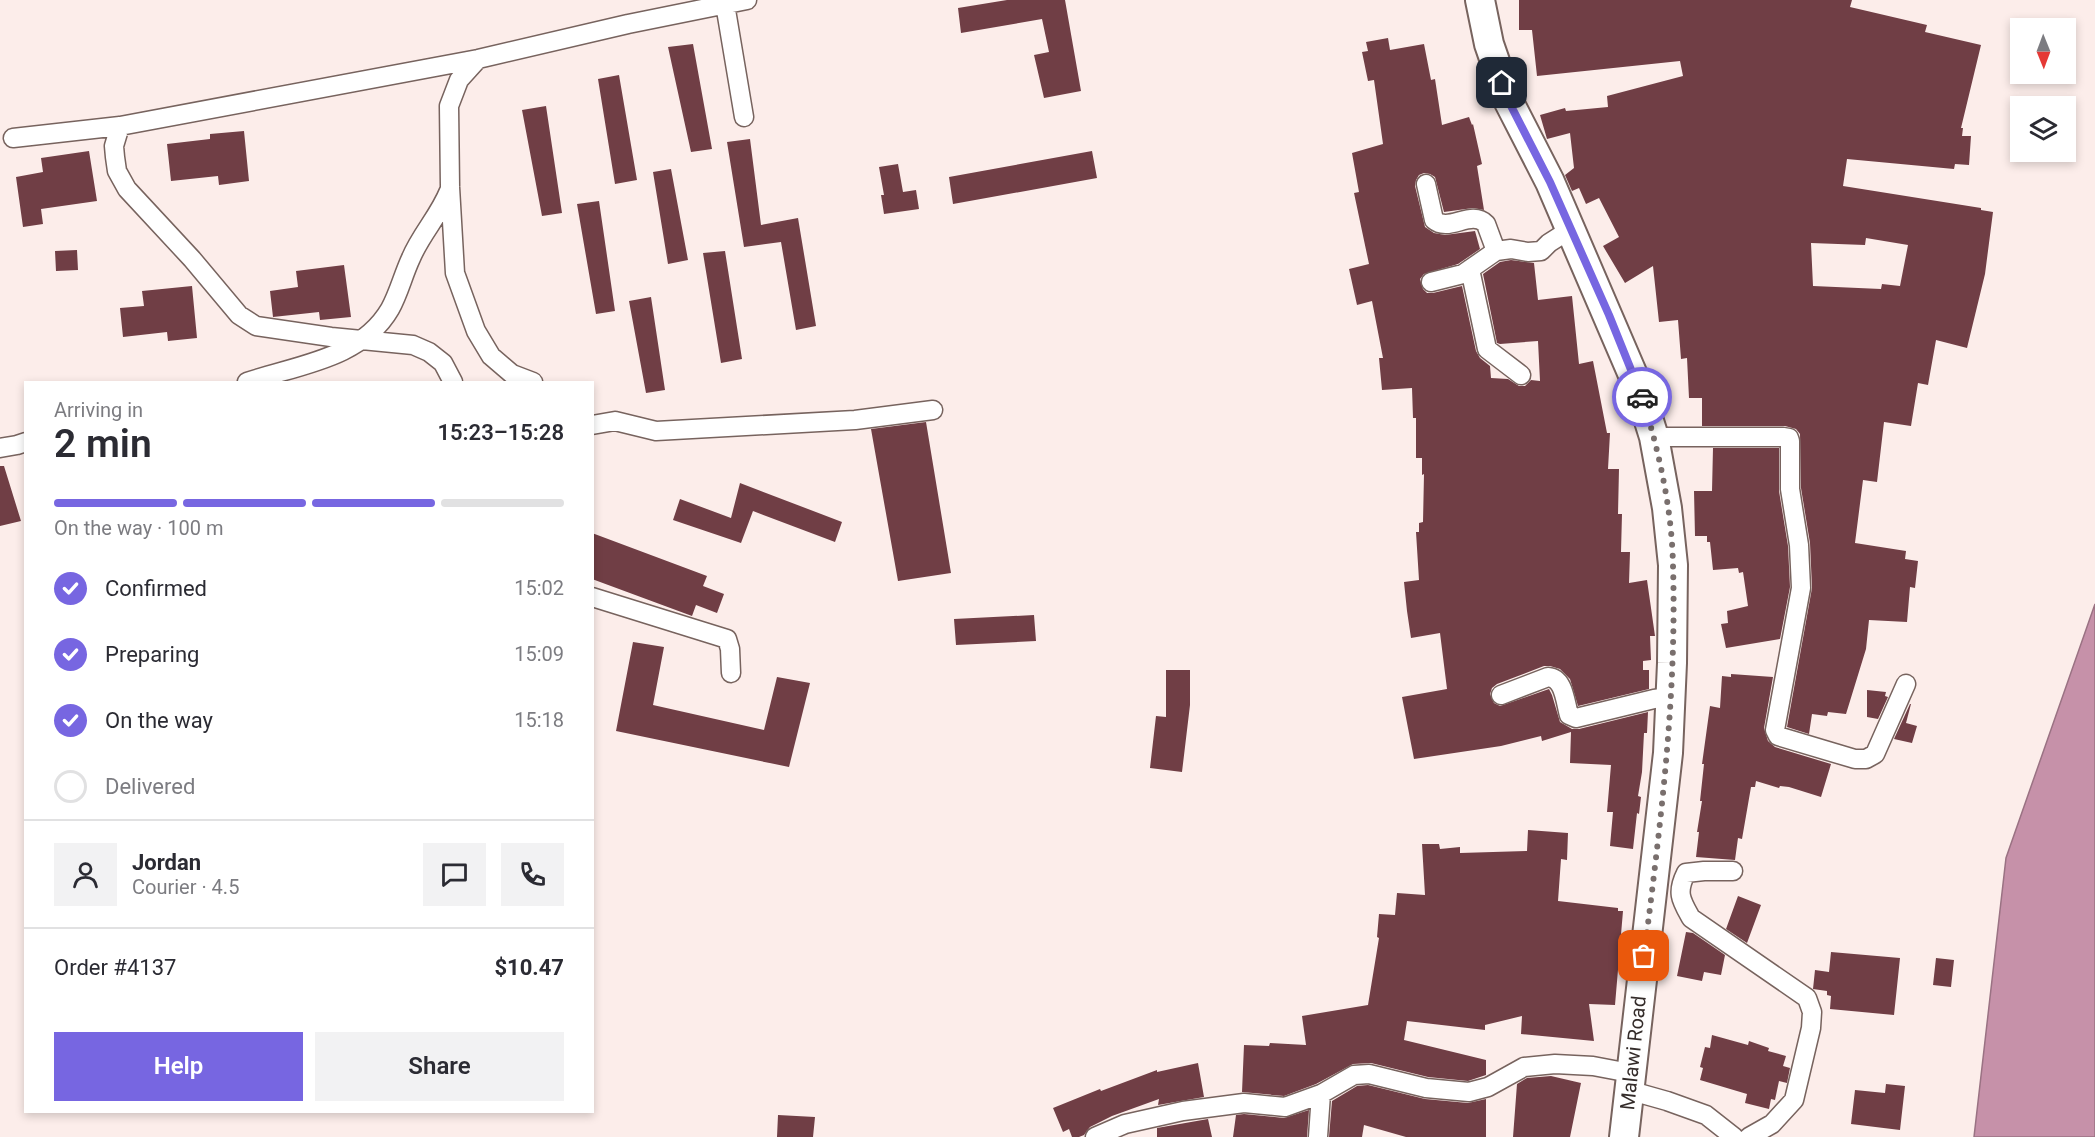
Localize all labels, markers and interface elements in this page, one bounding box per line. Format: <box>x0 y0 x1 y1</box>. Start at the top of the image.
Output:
north arrow <box>2010 18 2076 84</box>
map controls <box>2010 18 2076 162</box>
pin <box>1476 57 1527 108</box>
icon: home <box>1485 66 1518 99</box>
button: layers <box>2010 96 2076 162</box>
courier <box>1612 367 1672 427</box>
icon: car <box>1626 381 1659 414</box>
text: Arriving in <box>54 398 143 422</box>
text: 15:23–15:28 <box>437 420 564 445</box>
text: 2 min <box>54 421 152 467</box>
text: On the way · 100 m <box>54 516 223 540</box>
icon: check <box>54 572 87 605</box>
text: Confirmed <box>105 576 207 601</box>
text: 15:02 <box>514 576 564 600</box>
icon: check <box>54 638 87 671</box>
text: Preparing <box>105 642 199 667</box>
text: 15:09 <box>514 642 564 666</box>
icon: check <box>54 704 87 737</box>
text: On the way <box>105 708 213 733</box>
text: 15:18 <box>514 708 564 732</box>
text: Delivered <box>105 774 195 799</box>
button: person <box>54 843 117 906</box>
button: chat <box>423 843 486 906</box>
button: phone <box>501 843 564 906</box>
text: Jordan <box>132 850 201 875</box>
text: Courier · 4.5 <box>132 875 239 899</box>
pin <box>1618 930 1669 981</box>
icon: bag <box>1627 939 1660 972</box>
text: Order #4137 <box>54 955 176 980</box>
text: $10.47 <box>495 955 564 980</box>
street label: Malawi Road <box>1615 995 1651 1111</box>
button: Help <box>54 1032 303 1101</box>
button: Share <box>315 1032 564 1101</box>

